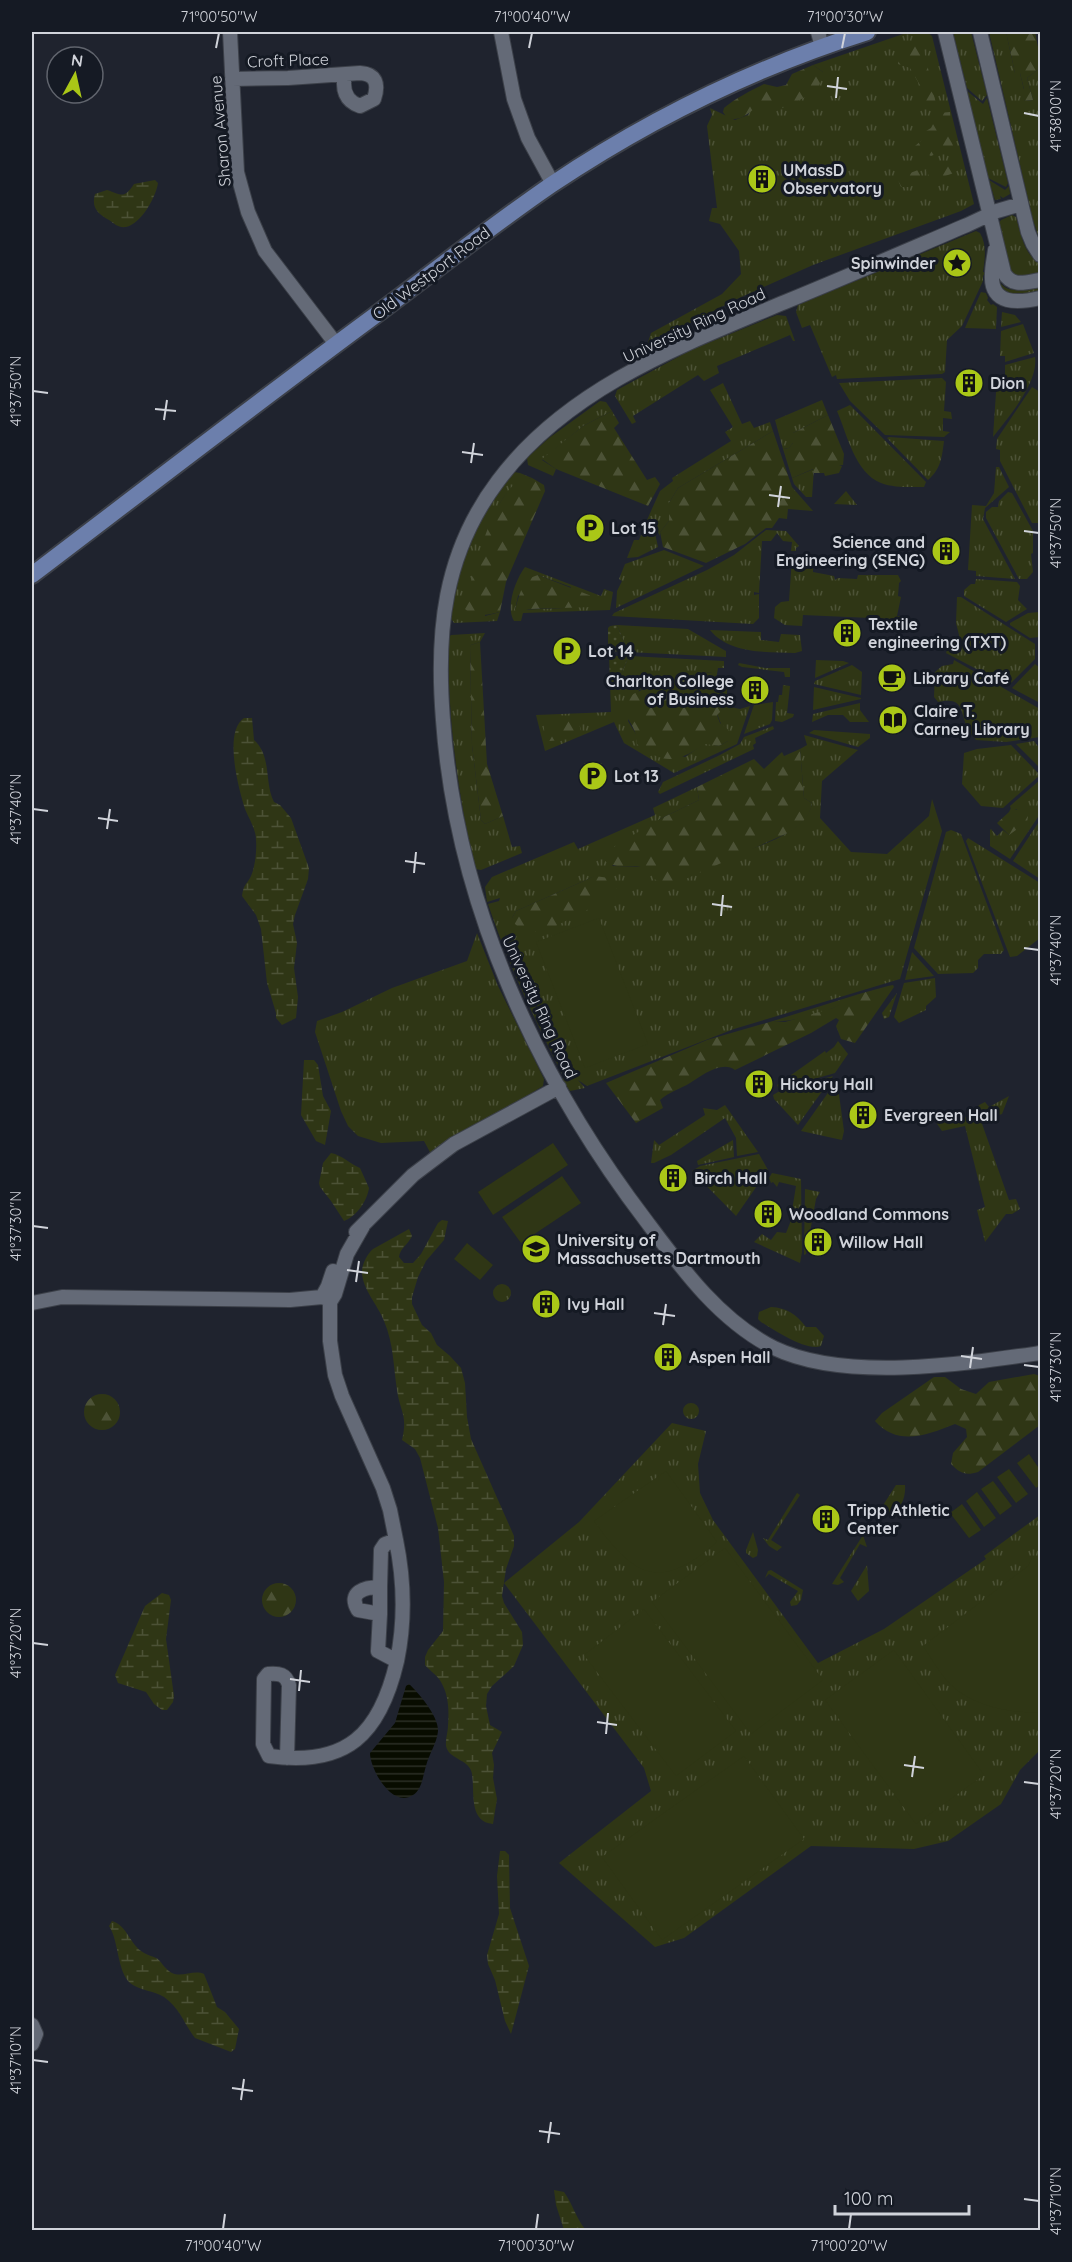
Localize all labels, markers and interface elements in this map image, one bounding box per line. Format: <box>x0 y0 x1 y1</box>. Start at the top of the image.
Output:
text: 71°00'50"W <box>180 7 258 26</box>
text: 71°00'40"W <box>494 7 571 26</box>
text: 71°00'30"W <box>807 7 884 26</box>
north arrow <box>45 45 105 105</box>
text: N <box>70 49 84 71</box>
street label: Croft Place <box>247 49 329 71</box>
street label: Sharon Avenue <box>205 75 235 187</box>
text: 41°38'00"N <box>1046 80 1065 152</box>
place label: UMassD Observatory <box>783 160 882 198</box>
building icon: UMassD Observatory <box>746 163 778 195</box>
street label: Old Westport Road <box>368 222 494 324</box>
place icon: Spinwinder <box>941 247 973 279</box>
place label: Spinwinder <box>851 253 936 273</box>
street label: University Ring Road <box>620 283 768 367</box>
text: 41°37'50"N <box>6 356 25 426</box>
building icon: Dion <box>953 367 985 399</box>
place label: Dion <box>990 373 1025 393</box>
text: 41°37'50"N <box>1046 498 1065 568</box>
parking icon: Lot 15 <box>574 512 606 544</box>
place label: Lot 15 <box>611 518 656 538</box>
place label: Science and Engineering (SENG) <box>776 532 925 570</box>
building icon: Science and Engineering (SENG) <box>930 535 962 567</box>
place label: Textile engineering (TXT) <box>868 614 1007 652</box>
building icon: Textile engineering (TXT) <box>831 617 863 649</box>
parking icon: Lot 14 <box>551 635 583 667</box>
place label: Lot 14 <box>588 641 634 661</box>
cafe icon: Library Café <box>876 662 908 694</box>
place label: Library Café <box>913 668 1009 688</box>
place label: Charlton College of Business <box>606 671 734 709</box>
building icon: Charlton College of Business <box>739 674 771 706</box>
place label: Claire T. Carney Library <box>914 701 1030 739</box>
library icon: Claire T. Carney Library <box>877 704 909 736</box>
parking icon: Lot 13 <box>577 760 609 792</box>
place label: Lot 13 <box>614 766 659 786</box>
text: 41°37'40"N <box>6 774 25 844</box>
text: 41°37'40"N <box>1046 915 1065 985</box>
street label: University Ring Road <box>498 933 582 1081</box>
building icon: Hickory Hall <box>743 1068 775 1100</box>
place label: Hickory Hall <box>780 1074 873 1094</box>
building icon: Evergreen Hall <box>847 1099 879 1131</box>
place label: Evergreen Hall <box>884 1105 998 1125</box>
building icon: Birch Hall <box>657 1162 689 1194</box>
place label: Birch Hall <box>694 1168 767 1188</box>
text: 41°37'30"N <box>6 1191 25 1261</box>
building icon: Woodland Commons <box>752 1198 784 1230</box>
place label: Woodland Commons <box>789 1204 949 1224</box>
building icon: Willow Hall <box>802 1226 834 1258</box>
place label: University of Massachusetts Dartmouth <box>557 1230 761 1268</box>
place label: Willow Hall <box>839 1232 923 1252</box>
school or university icon: University of Massachusetts Dartmouth <box>520 1233 552 1265</box>
building icon: Ivy Hall <box>530 1288 562 1320</box>
place label: Ivy Hall <box>567 1294 624 1314</box>
text: 41°37'30"N <box>1046 1332 1065 1402</box>
building icon: Aspen Hall <box>652 1341 684 1373</box>
place label: Aspen Hall <box>689 1347 771 1367</box>
place label: Tripp Athletic Center <box>847 1500 950 1538</box>
building icon: Tripp Athletic Center <box>810 1503 842 1535</box>
text: 41°37'20"N <box>6 1608 25 1678</box>
text: 41°37'20"N <box>1046 1749 1065 1819</box>
text: 41°37'10"N <box>6 2026 25 2094</box>
text: 41°37'10"N <box>1046 2167 1065 2235</box>
scale bar <box>835 2178 968 2216</box>
text: 100 m <box>844 2187 893 2210</box>
text: 71°00'40"W <box>185 2236 262 2255</box>
text: 71°00'30"W <box>498 2236 575 2255</box>
text: 71°00'20"W <box>810 2236 888 2255</box>

